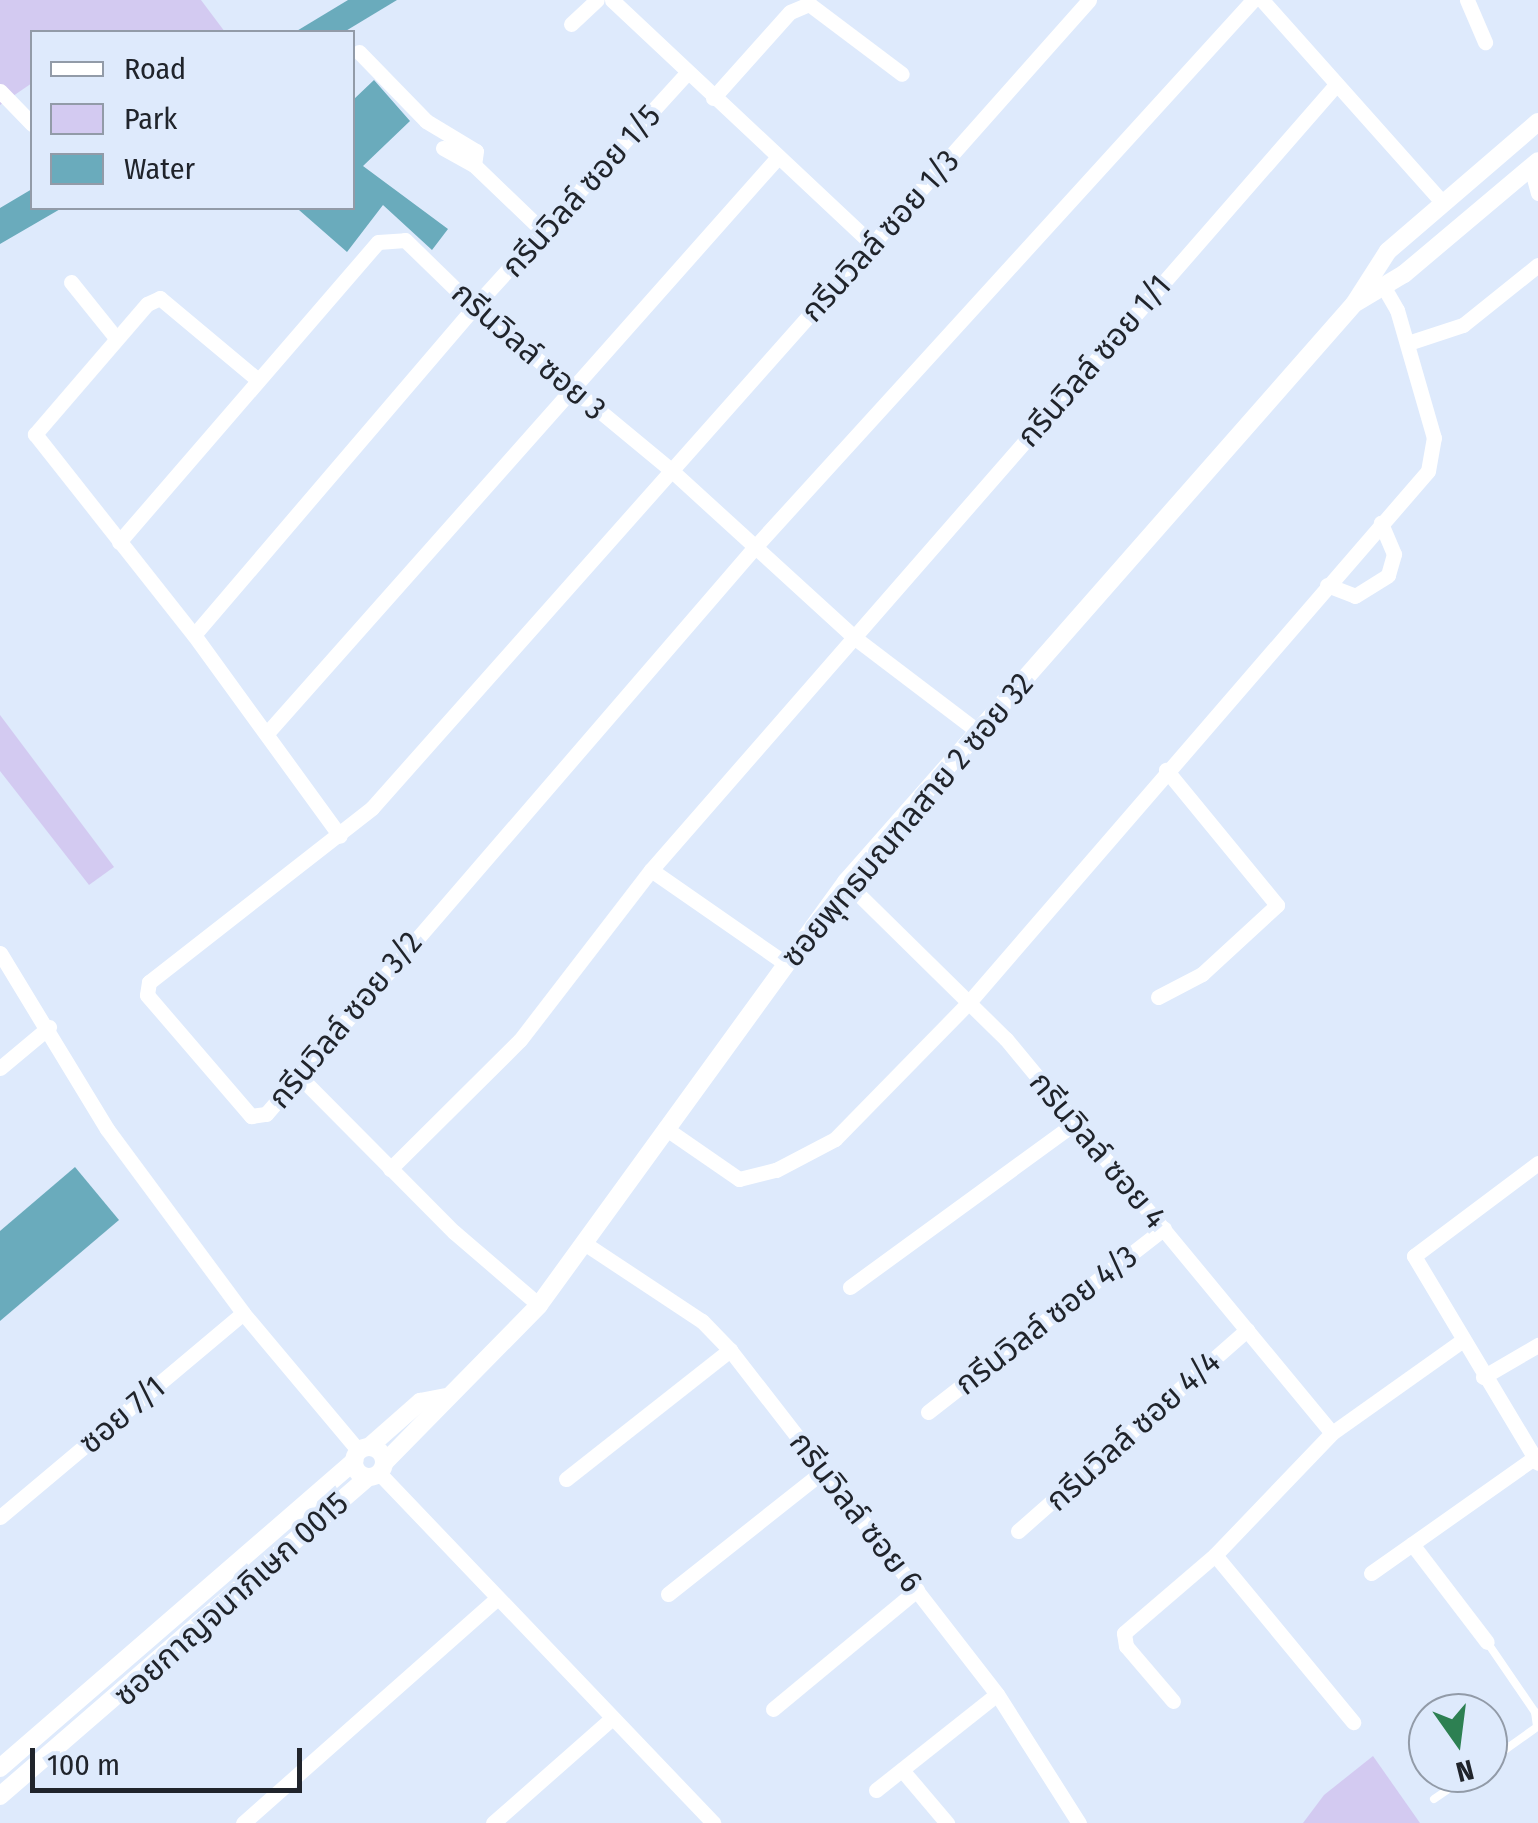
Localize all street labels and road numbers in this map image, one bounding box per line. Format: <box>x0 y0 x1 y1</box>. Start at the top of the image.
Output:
street label: กรีนวิลล์ ซอย 1/5 <box>494 97 668 285</box>
street label: กรีนวิลล์ ซอย 1/3 <box>793 142 967 330</box>
street label: กรีนวิลล์ ซอย 1/1 <box>1009 267 1179 455</box>
street label: กรีนวิลล์ ซอย 3 <box>444 274 614 428</box>
street label: ซอยพุทธมณฑลสาย 2 ซอย 32 <box>773 665 1041 975</box>
street label: กรีนวิลล์ ซอย 3/2 <box>260 924 430 1116</box>
street label: กรีนวิลล์ ซอย 4 <box>1021 1064 1175 1236</box>
street label: กรีนวิลล์ ซอย 4/3 <box>947 1237 1145 1403</box>
street label: กรีนวิลล์ ซอย 4/4 <box>1038 1343 1228 1519</box>
street label: ซอย 7/1 <box>71 1368 173 1462</box>
street label: กรีนวิลล์ ซอย 6 <box>782 1424 930 1600</box>
street label: ซอยกาญจนาภิเษก 0015 <box>106 1484 356 1714</box>

